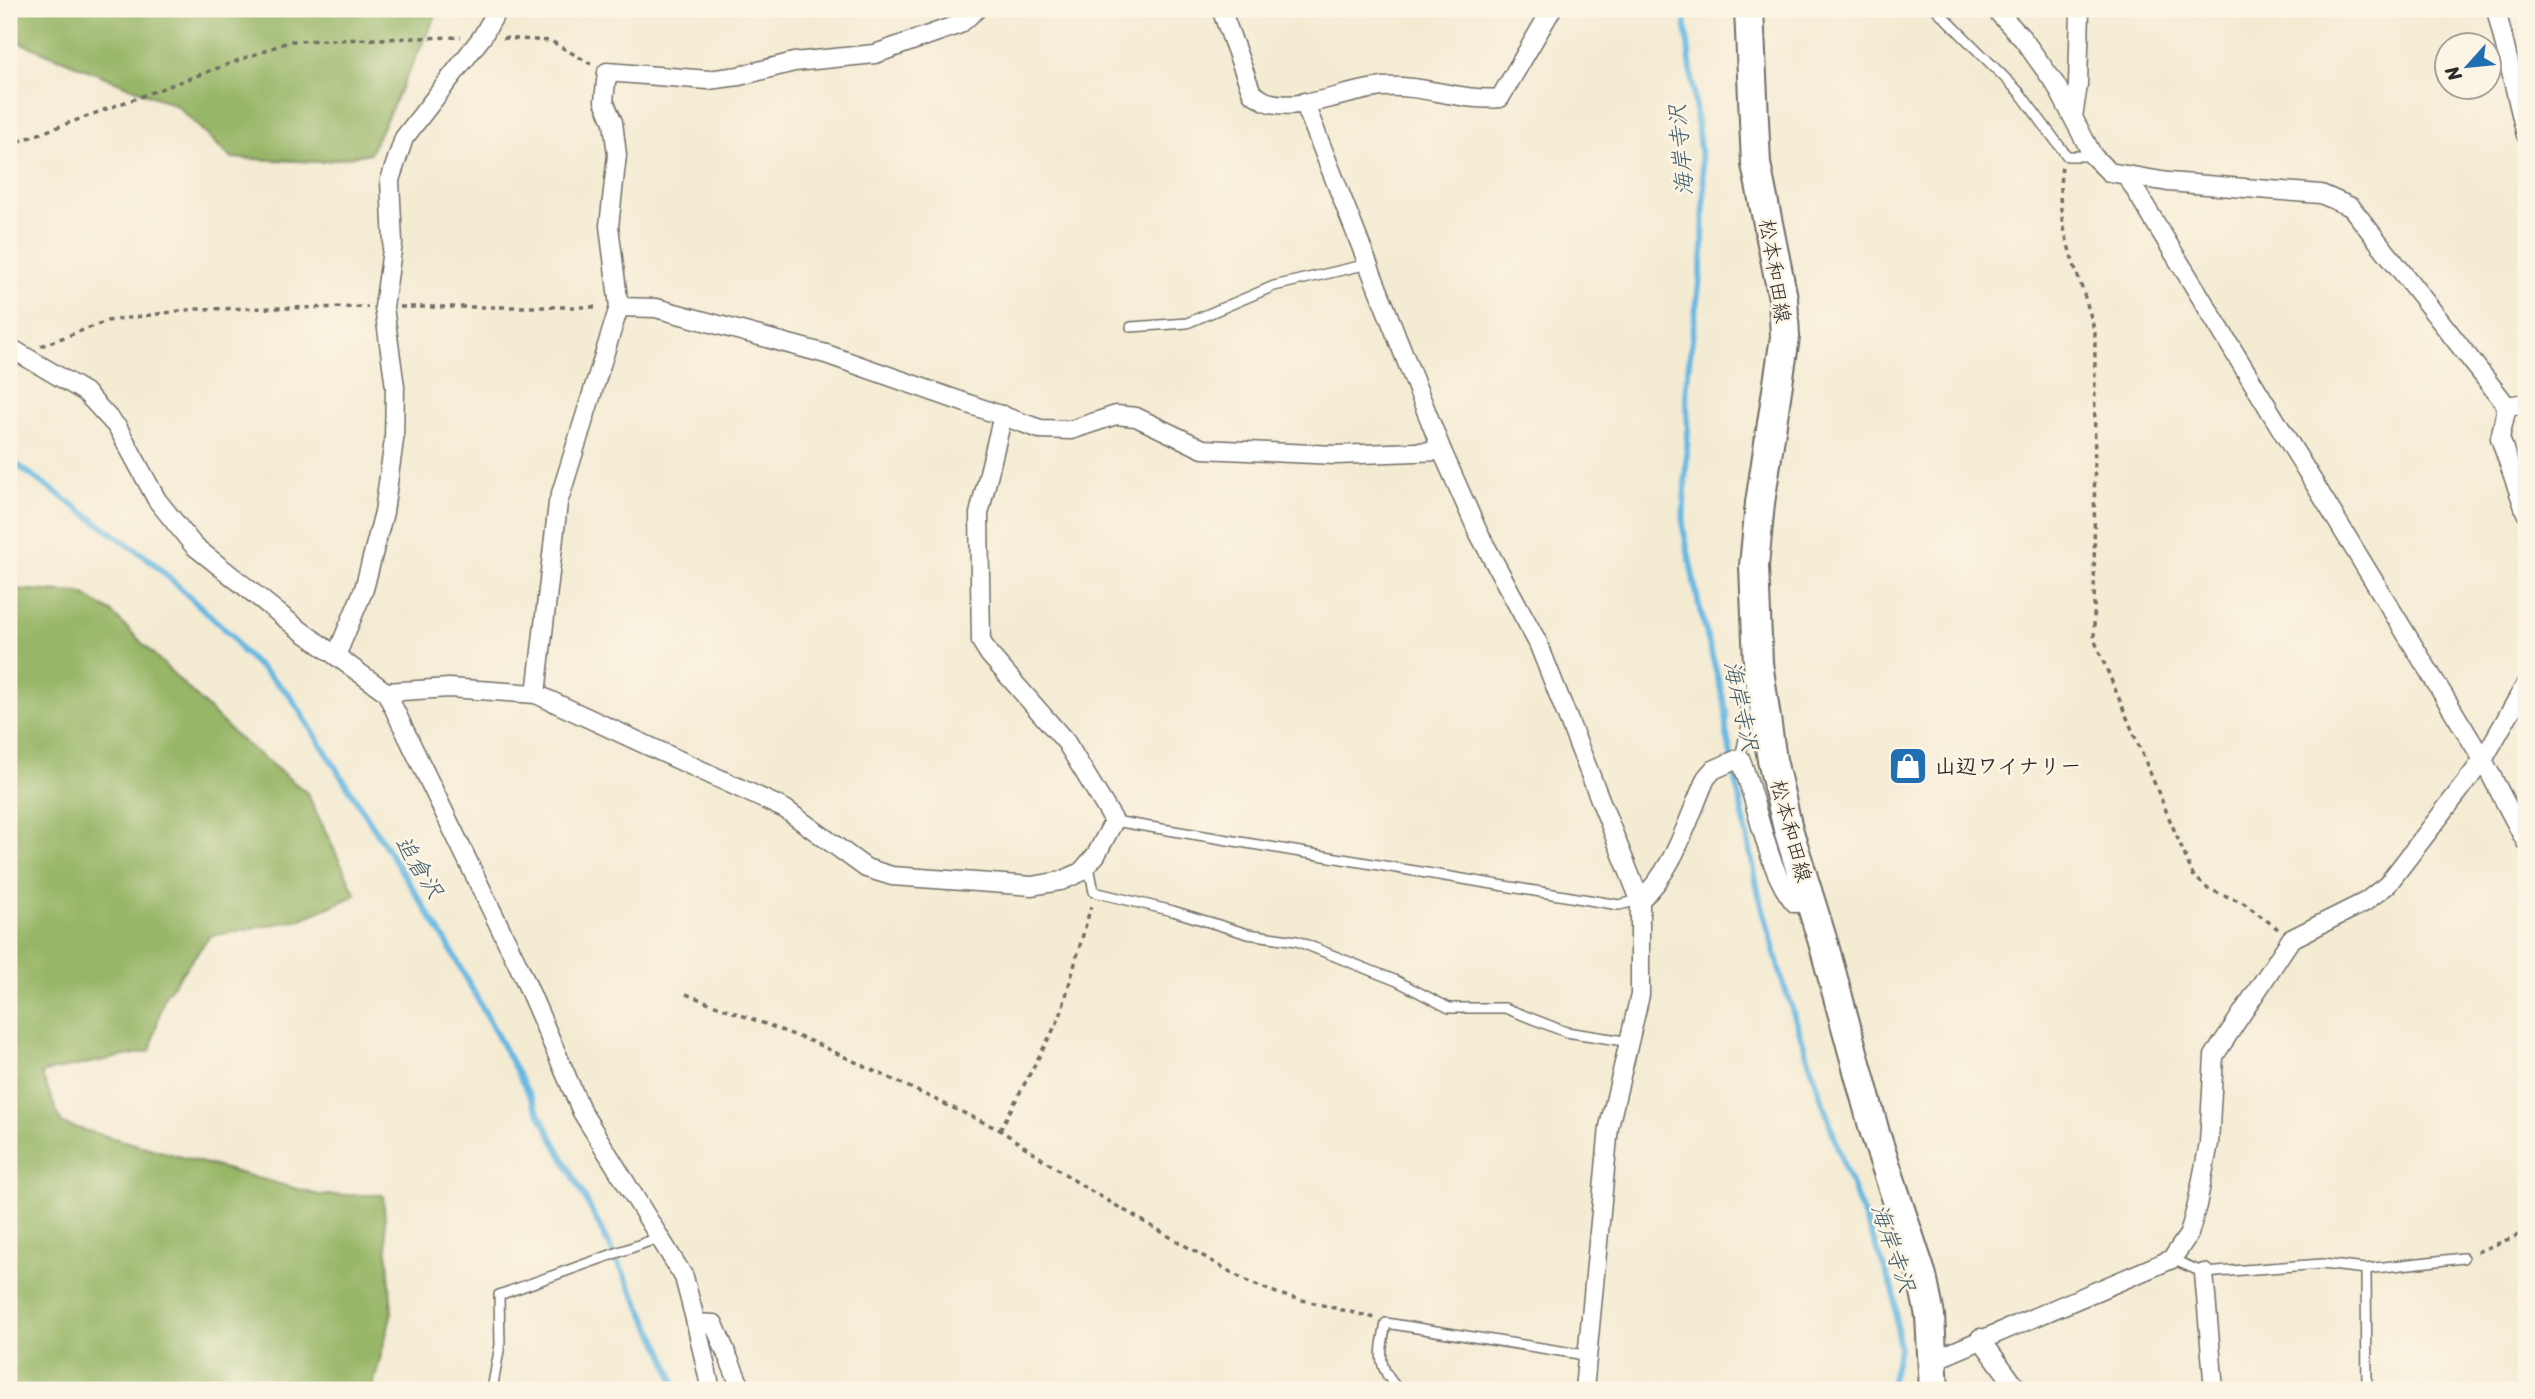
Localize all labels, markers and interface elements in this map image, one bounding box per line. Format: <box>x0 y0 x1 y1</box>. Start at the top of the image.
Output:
north arrow <box>2434 32 2504 102</box>
text: N <box>2435 59 2471 88</box>
water label: 海岸寺沢 <box>1656 101 1705 198</box>
street label: 松本和田線 <box>1748 216 1802 326</box>
water label: 海岸寺沢 <box>1711 657 1771 756</box>
shop icon: 山辺ワイナリー <box>1887 745 1929 787</box>
place label: 山辺ワイナリー <box>1935 747 2081 785</box>
street label: 松本和田線 <box>1759 775 1823 887</box>
water label: 追倉沢 <box>383 827 455 908</box>
water label: 海岸寺沢 <box>1859 1198 1928 1299</box>

